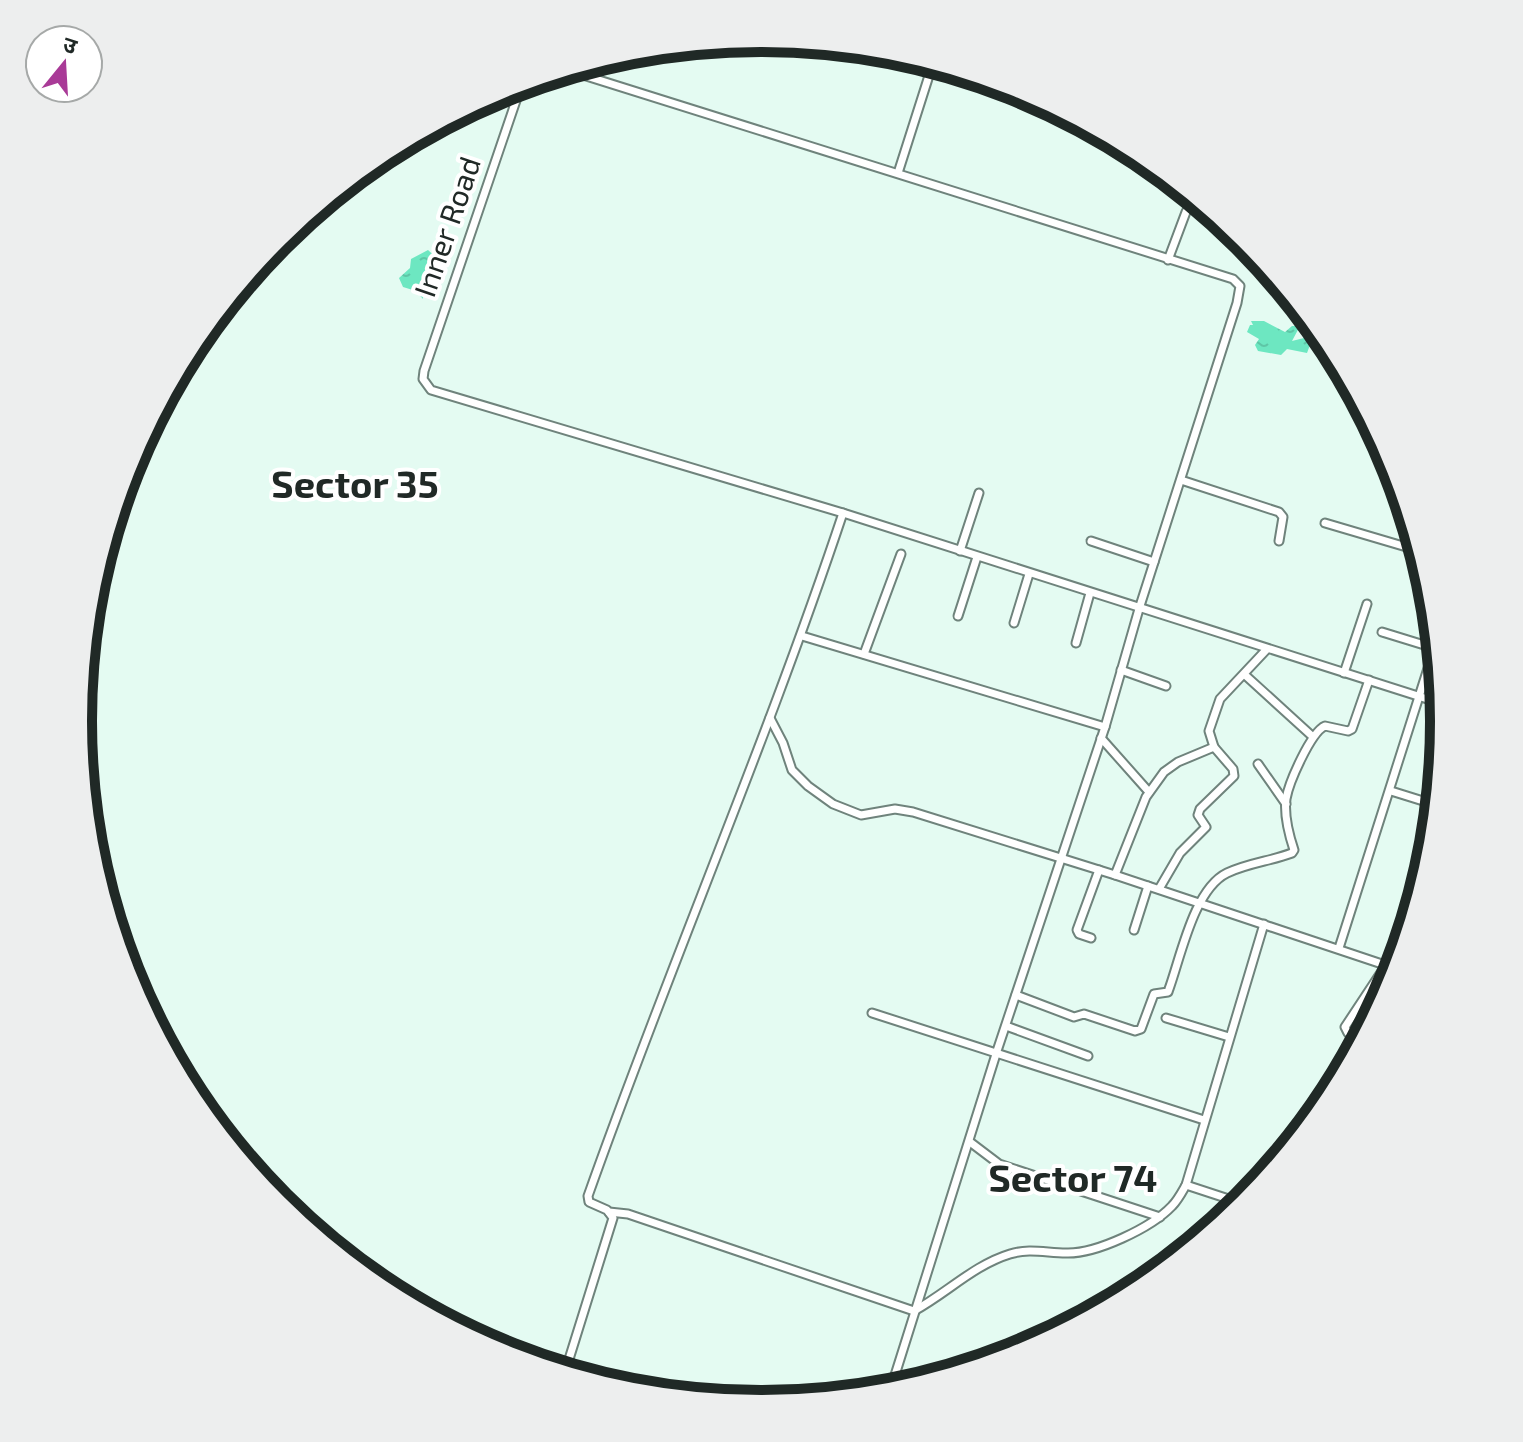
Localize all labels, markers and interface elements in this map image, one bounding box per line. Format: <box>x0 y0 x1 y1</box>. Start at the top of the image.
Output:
north arrow <box>24 24 104 104</box>
text: उ <box>60 30 82 59</box>
street label: Inner Road <box>405 151 487 301</box>
district label: Sector 35 <box>271 460 439 506</box>
district label: Sector 74 <box>988 1154 1158 1200</box>

